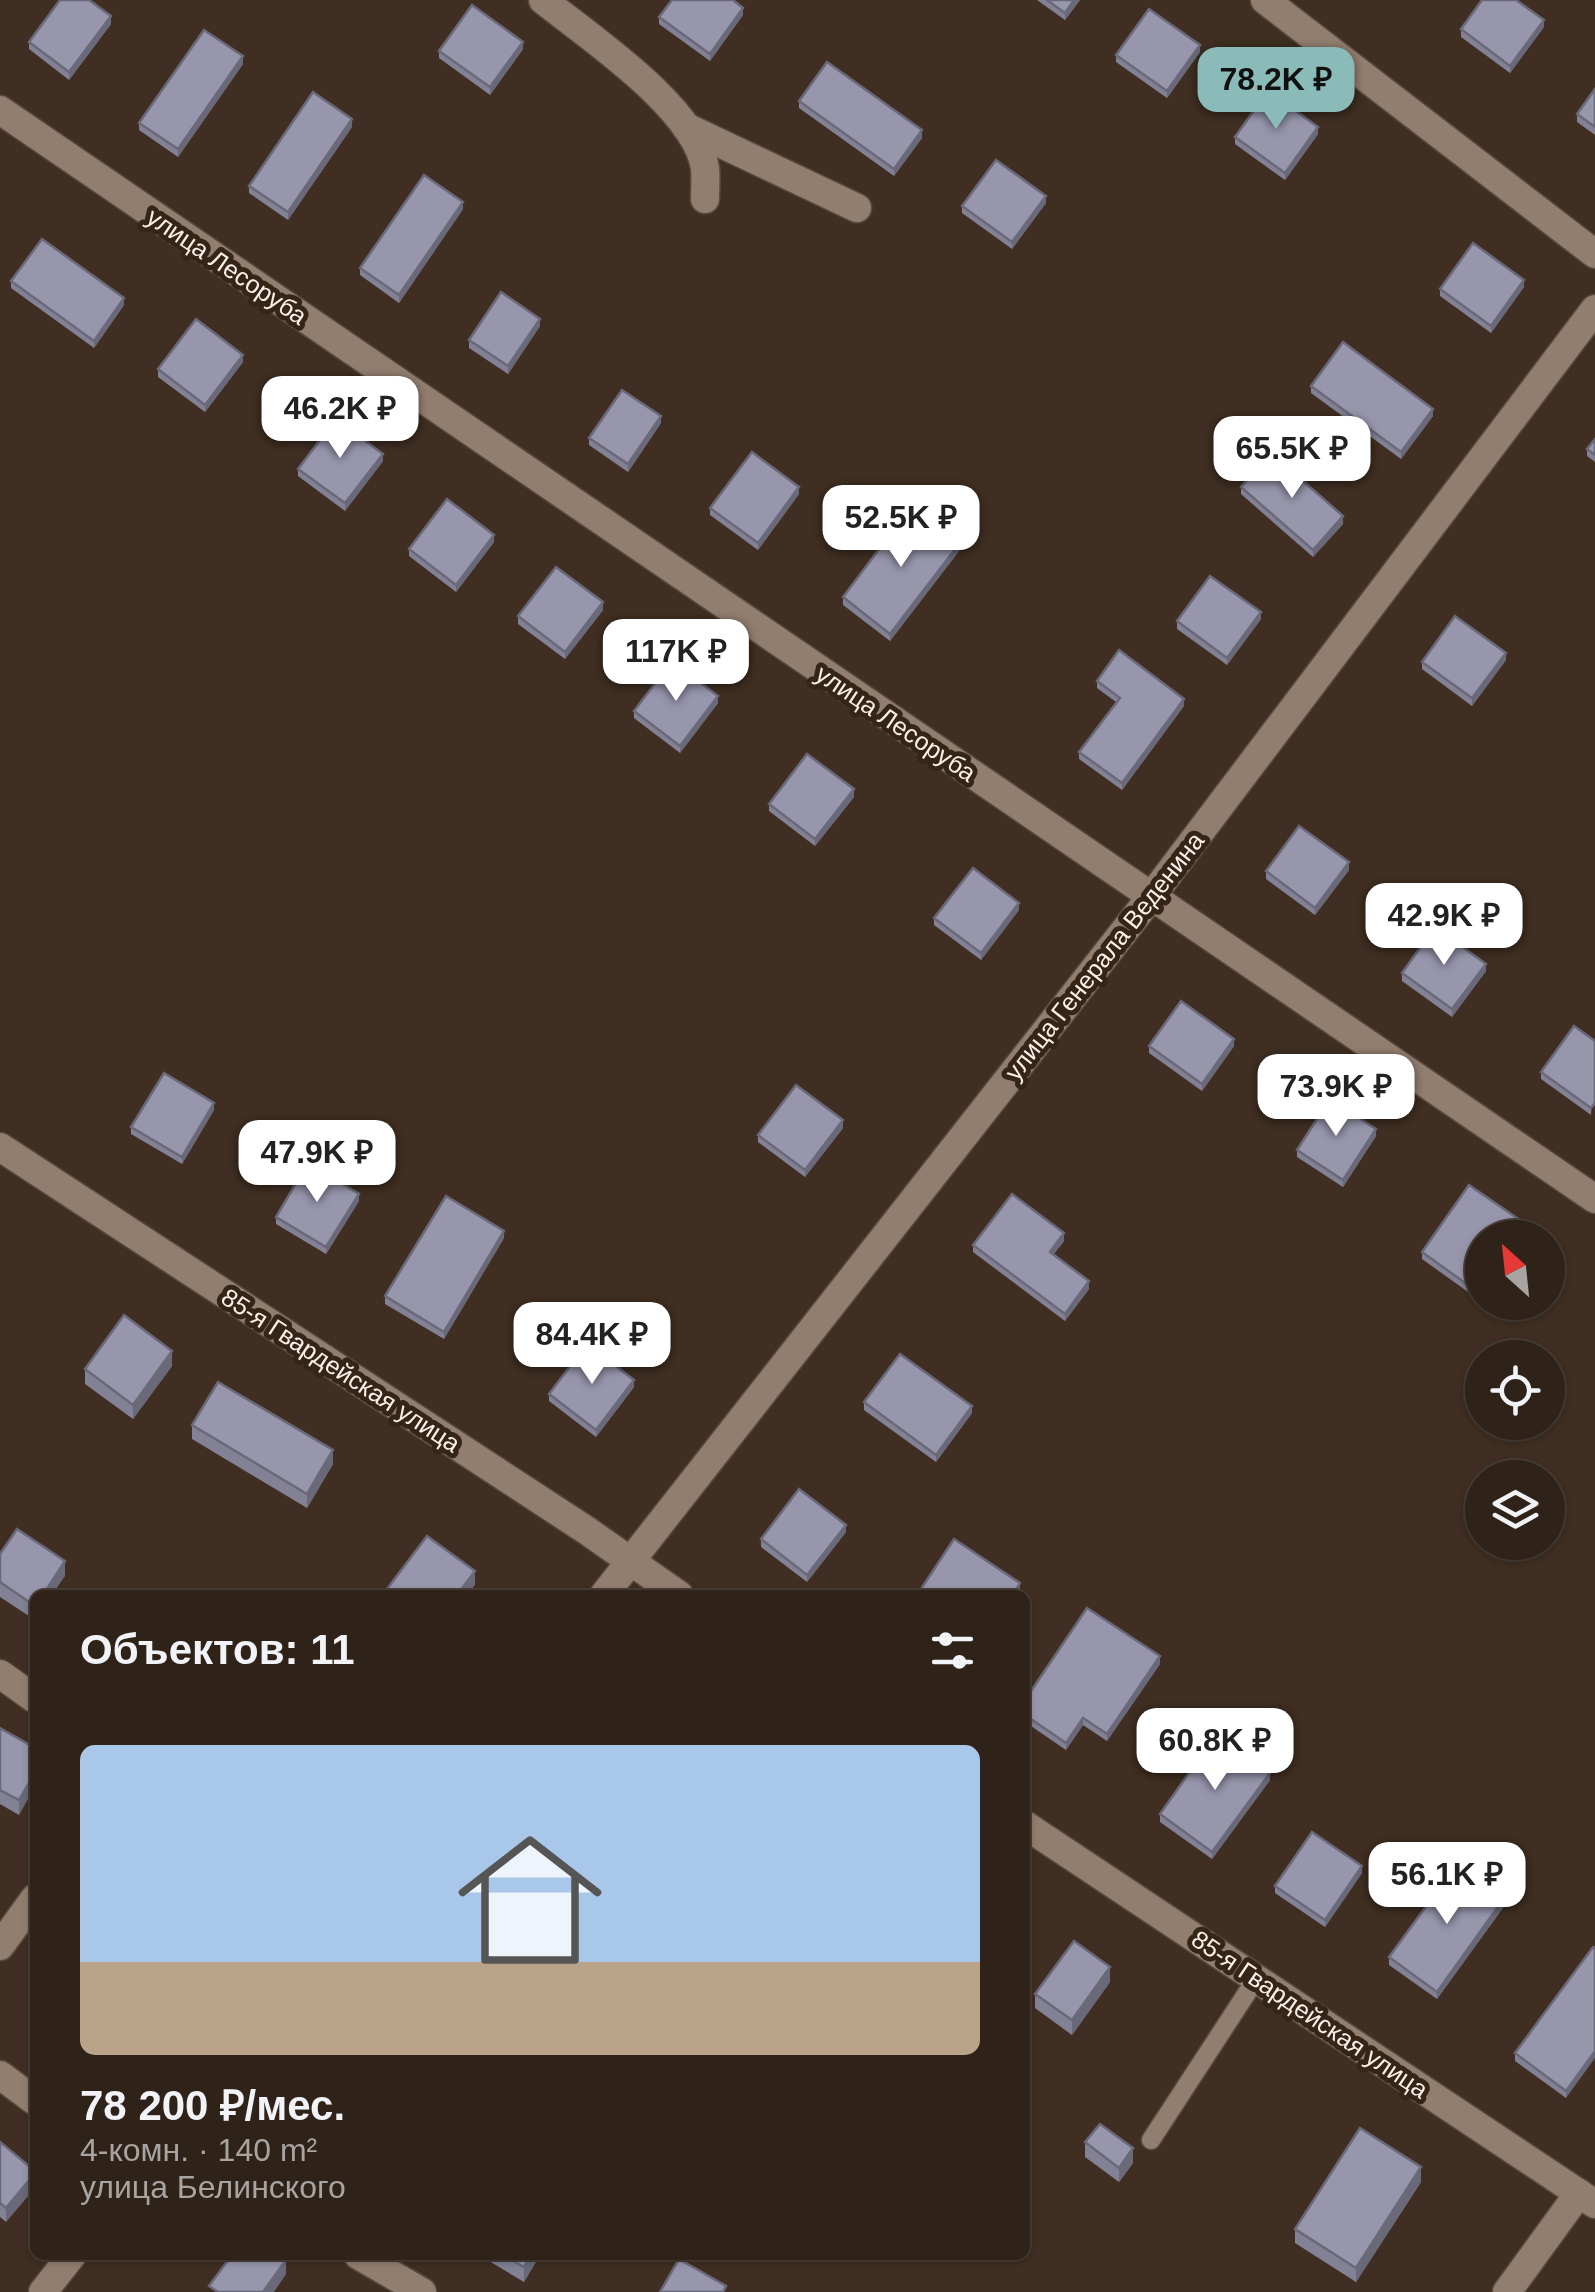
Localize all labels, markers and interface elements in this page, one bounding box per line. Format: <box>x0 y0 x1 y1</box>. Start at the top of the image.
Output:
pin: 78.2K ₽ <box>1184 47 1368 132</box>
text: 78.2K ₽ <box>1220 61 1332 97</box>
street label: улица Лесоруба <box>142 202 312 330</box>
pin: 46.2K ₽ <box>248 376 432 461</box>
text: 46.2K ₽ <box>284 390 396 426</box>
pin: 65.5K ₽ <box>1200 416 1384 501</box>
text: 65.5K ₽ <box>1236 430 1348 466</box>
pin: 52.5K ₽ <box>809 485 993 570</box>
text: 52.5K ₽ <box>845 499 957 535</box>
pin: 117K ₽ <box>595 619 757 704</box>
text: 117K ₽ <box>625 633 727 669</box>
street label: улица Лесоруба <box>811 659 981 787</box>
street label: улица Генерала Веденина <box>999 827 1209 1085</box>
pin: 42.9K ₽ <box>1352 883 1536 968</box>
text: 42.9K ₽ <box>1388 897 1500 933</box>
pin: 73.9K ₽ <box>1244 1054 1428 1139</box>
text: 73.9K ₽ <box>1280 1068 1392 1104</box>
pin: 47.9K ₽ <box>225 1120 409 1205</box>
text: 47.9K ₽ <box>261 1134 373 1170</box>
north arrow <box>1465 1220 1565 1320</box>
map controls <box>1465 1220 1565 1560</box>
street label: 85-я Гвардейская улица <box>217 1282 466 1458</box>
pin: 84.4K ₽ <box>500 1302 684 1387</box>
text: 84.4K ₽ <box>536 1316 648 1352</box>
button: locate <box>1465 1340 1565 1440</box>
button: layers <box>1465 1460 1565 1560</box>
icon: filters <box>925 1623 980 1678</box>
text: Объектов: 11 <box>80 1626 355 1673</box>
pin: 60.8K ₽ <box>1123 1708 1307 1793</box>
text: 60.8K ₽ <box>1159 1722 1271 1758</box>
icon: home <box>440 1810 620 1990</box>
pin: 56.1K ₽ <box>1355 1842 1539 1927</box>
text: 56.1K ₽ <box>1391 1856 1503 1892</box>
street label: 85-я Гвардейская улица <box>1187 1925 1433 2104</box>
text: 78 200 ₽/мес. <box>80 2082 345 2129</box>
text: 4-комн. · 140 m² <box>80 2132 317 2168</box>
text: улица Белинского <box>80 2169 346 2205</box>

